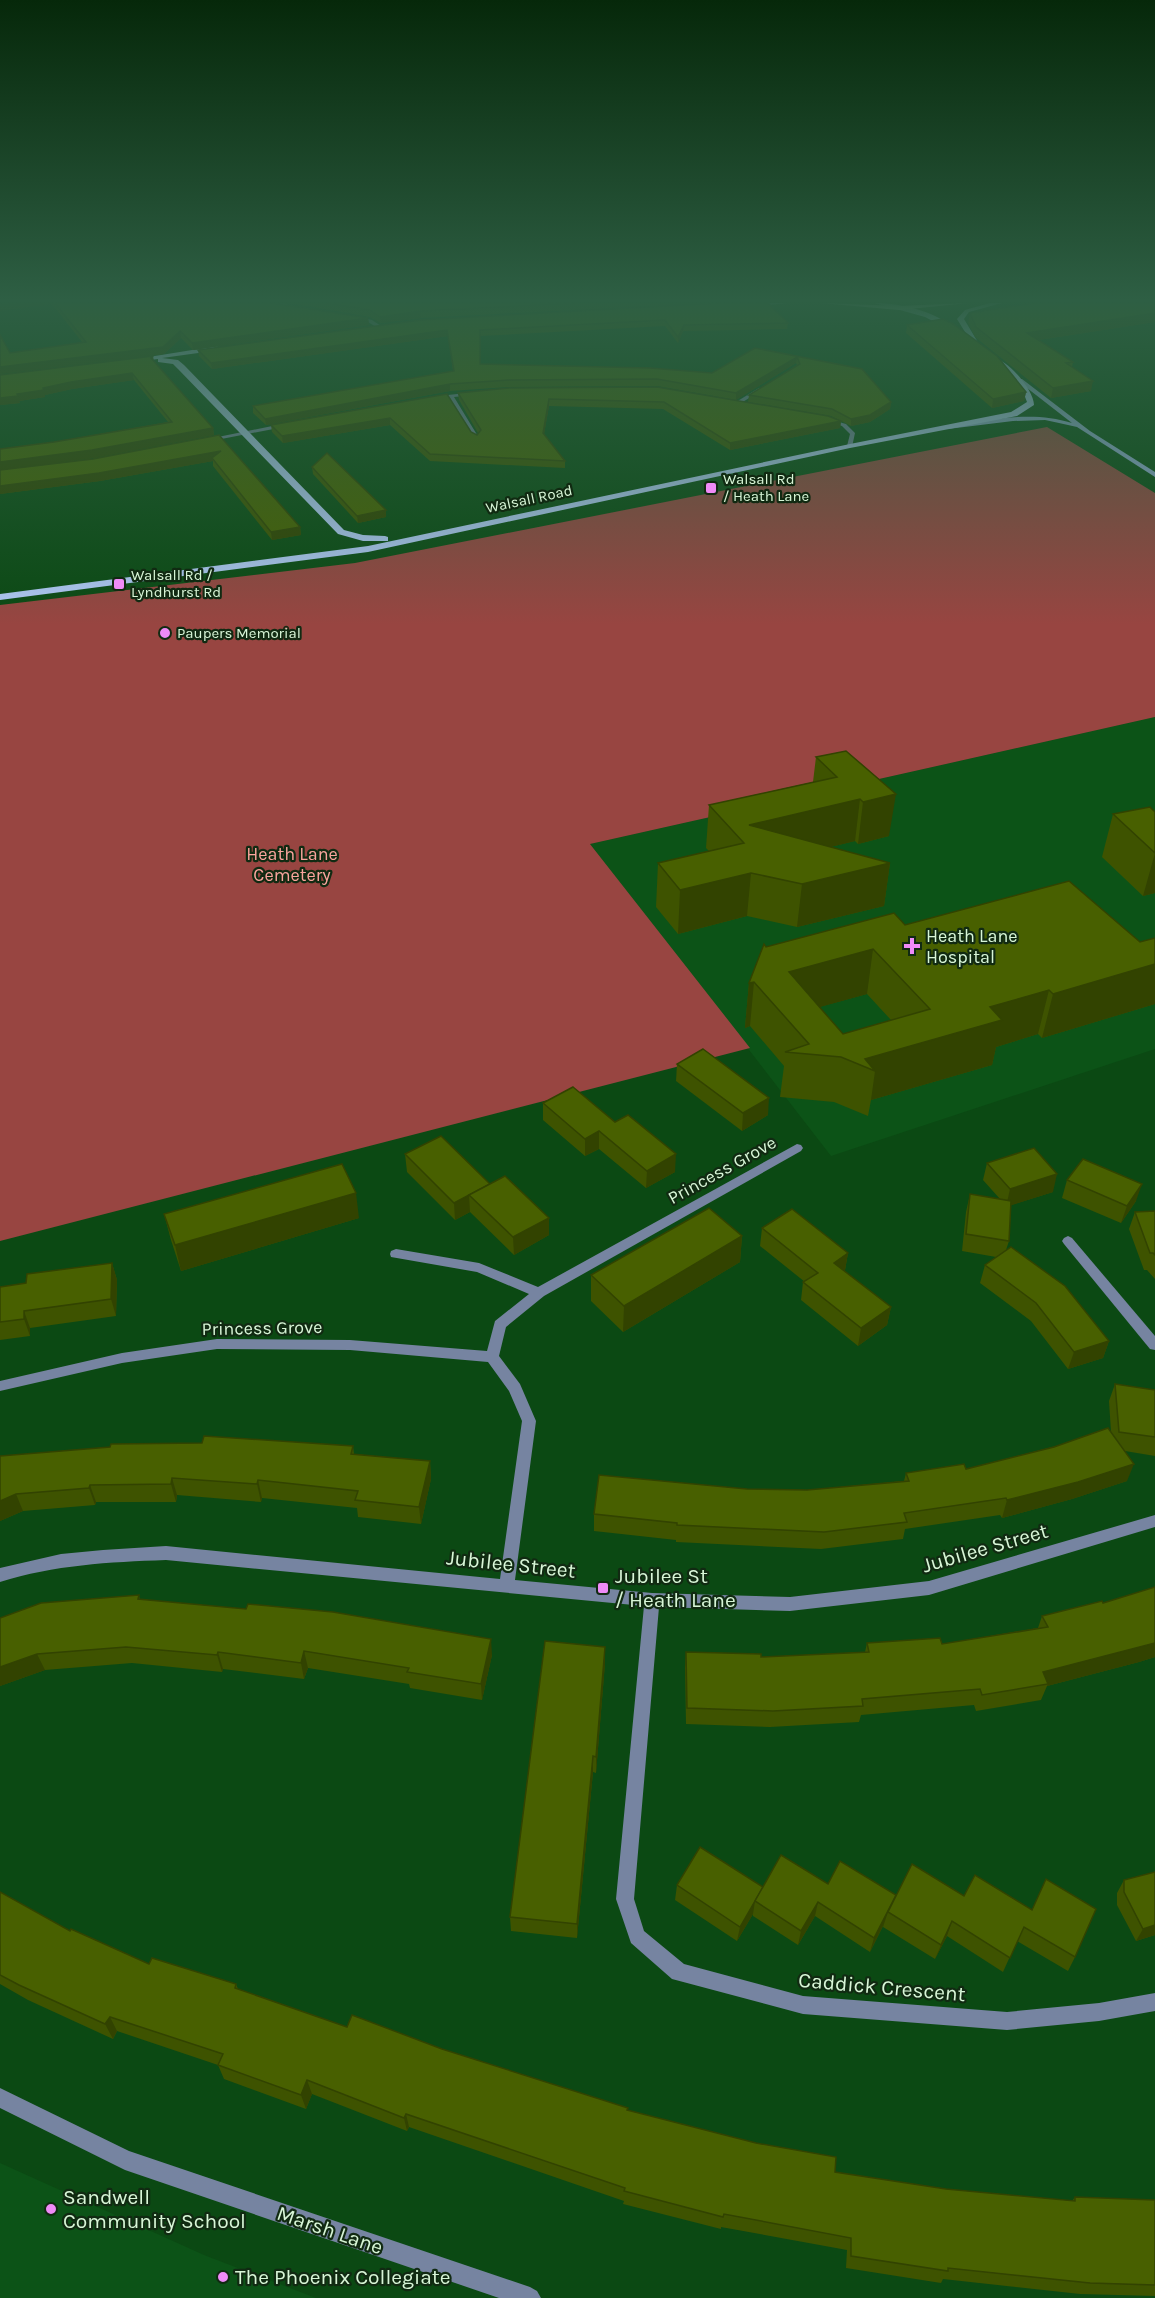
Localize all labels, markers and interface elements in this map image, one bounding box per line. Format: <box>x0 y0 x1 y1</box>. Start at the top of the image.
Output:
place label: Walsall Rd / Heath Lane <box>723 470 809 505</box>
street label: Walsall Road <box>484 481 574 517</box>
marker: Walsall Rd / Heath Lane <box>704 481 718 495</box>
place label: Walsall Rd / Lyndhurst Rd <box>131 566 221 601</box>
marker: Walsall Rd / Lyndhurst Rd <box>112 577 126 591</box>
place label: Paupers Memorial <box>177 624 301 642</box>
marker: Paupers Memorial <box>158 626 172 640</box>
park label: Heath Lane Cemetery <box>246 843 338 886</box>
place label: Heath Lane Hospital <box>926 925 1018 968</box>
marker: Heath Lane Hospital <box>903 937 921 955</box>
street label: Princess Grove <box>664 1131 780 1209</box>
street label: Princess Grove <box>201 1316 323 1340</box>
street label: Jubilee Street <box>919 1519 1051 1577</box>
street label: Jubilee Street <box>445 1545 577 1583</box>
place label: Jubilee St / Heath Lane <box>615 1564 736 1612</box>
marker: Jubilee St / Heath Lane <box>596 1581 610 1595</box>
street label: Caddick Crescent <box>797 1968 967 2006</box>
place label: Sandwell Community School <box>63 2185 246 2233</box>
street label: Marsh Lane <box>274 2201 386 2259</box>
marker: Sandwell Community School <box>44 2202 58 2216</box>
place label: The Phoenix Collegiate <box>235 2265 450 2289</box>
marker: The Phoenix Collegiate <box>216 2270 230 2284</box>

